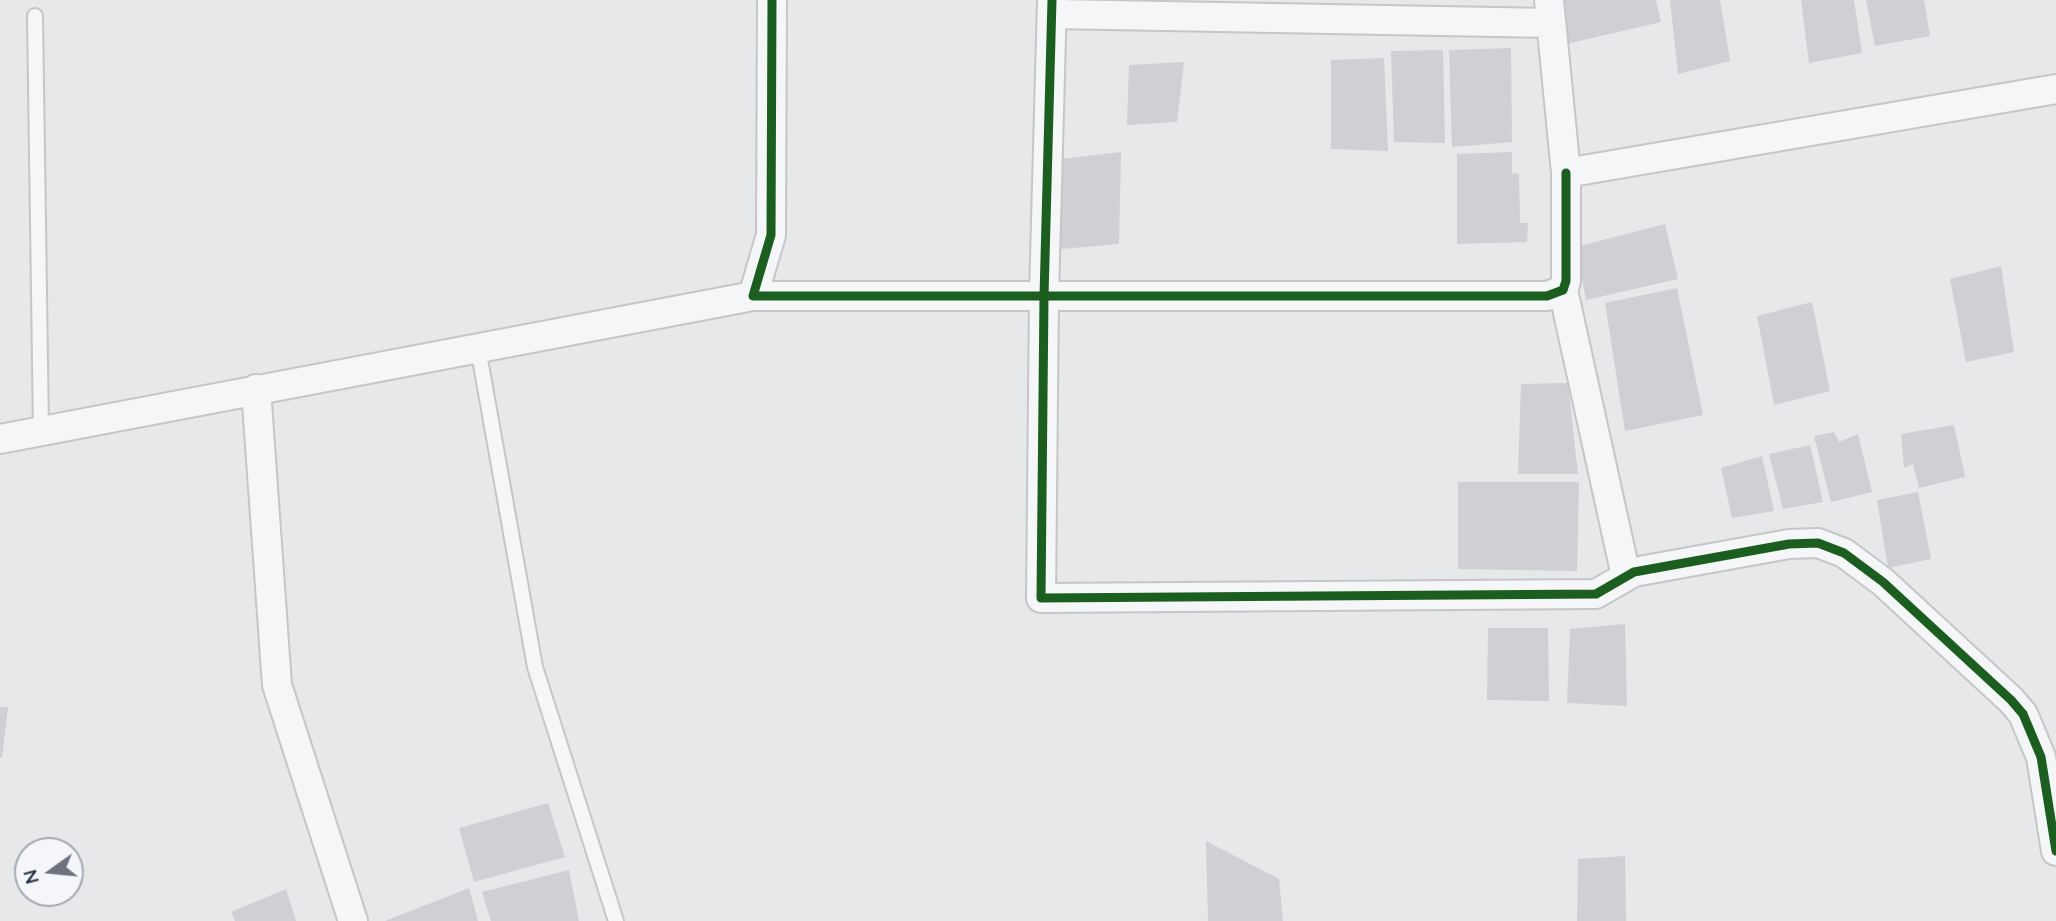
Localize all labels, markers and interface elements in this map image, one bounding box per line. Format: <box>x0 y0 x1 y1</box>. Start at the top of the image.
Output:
north arrow <box>14 837 84 907</box>
text: N <box>17 867 44 887</box>

